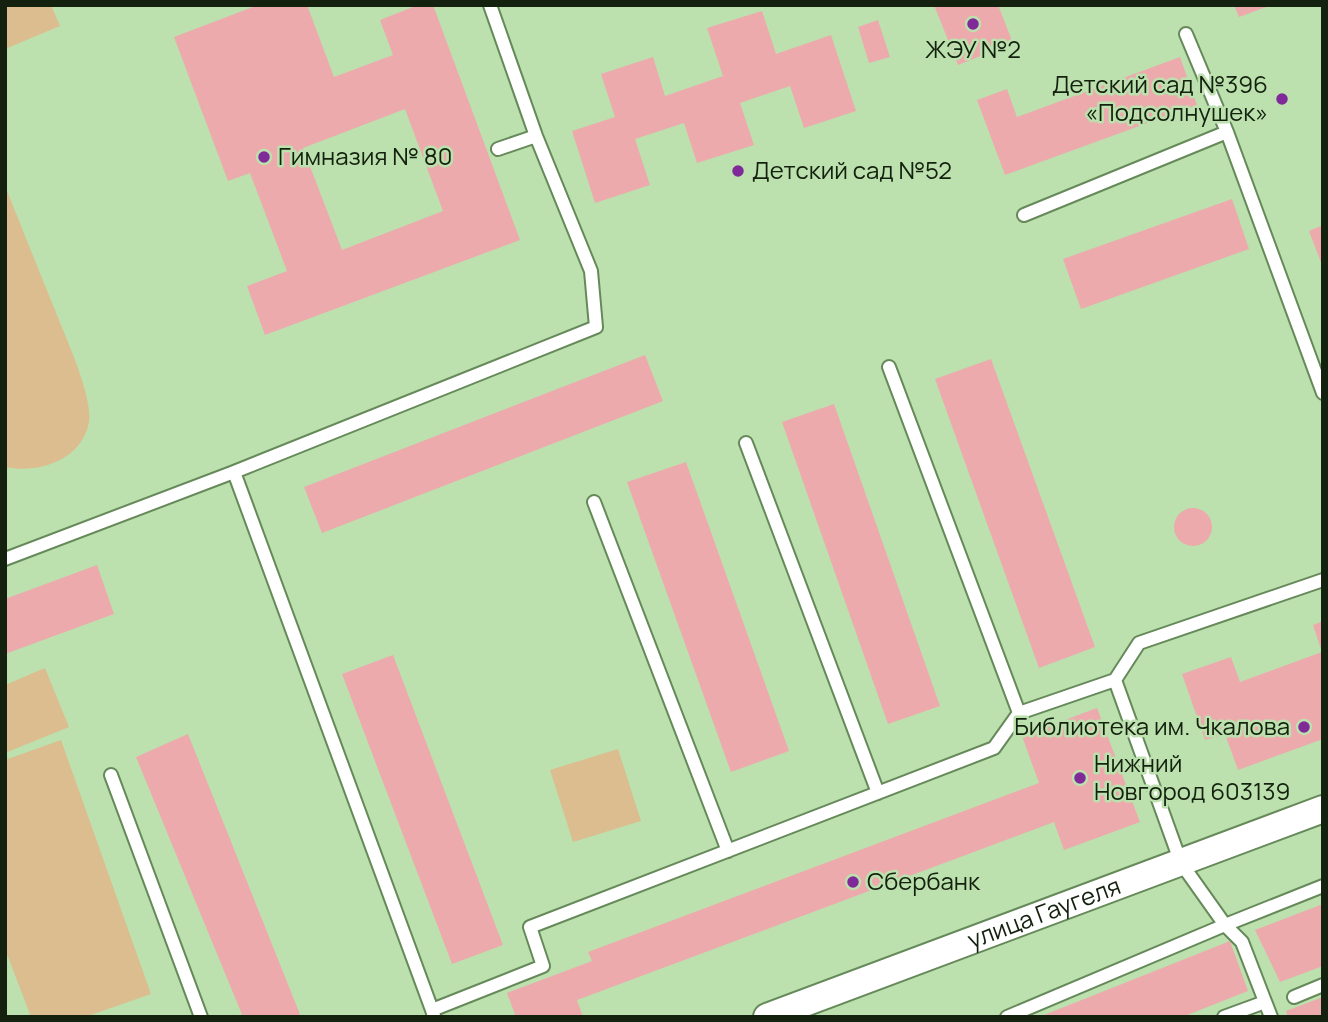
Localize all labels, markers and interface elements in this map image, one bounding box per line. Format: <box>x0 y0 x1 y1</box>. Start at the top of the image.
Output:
marker: ЖЭУ №2 <box>965 16 981 32</box>
place label: ЖЭУ №2 <box>925 32 1021 65</box>
place label: Детский сад №396 «Подсолнушек» <box>1052 67 1268 128</box>
marker: Детский сад №396 «Подсолнушек» <box>1274 91 1290 107</box>
place label: Гимназия № 80 <box>278 139 452 172</box>
marker: Гимназия № 80 <box>256 149 272 165</box>
place label: Детский сад №52 <box>752 153 952 186</box>
marker: Детский сад №52 <box>730 163 746 179</box>
place label: Библиотека им. Чкалова <box>1014 709 1290 742</box>
marker: Библиотека им. Чкалова <box>1296 719 1312 735</box>
place label: Нижний Новгород 603139 <box>1094 746 1291 807</box>
marker: Нижний Новгород 603139 <box>1072 770 1088 786</box>
place label: Сбербанк <box>867 864 981 897</box>
street label: улица Гаугеля <box>962 868 1125 956</box>
marker: Сбербанк <box>845 874 861 890</box>

